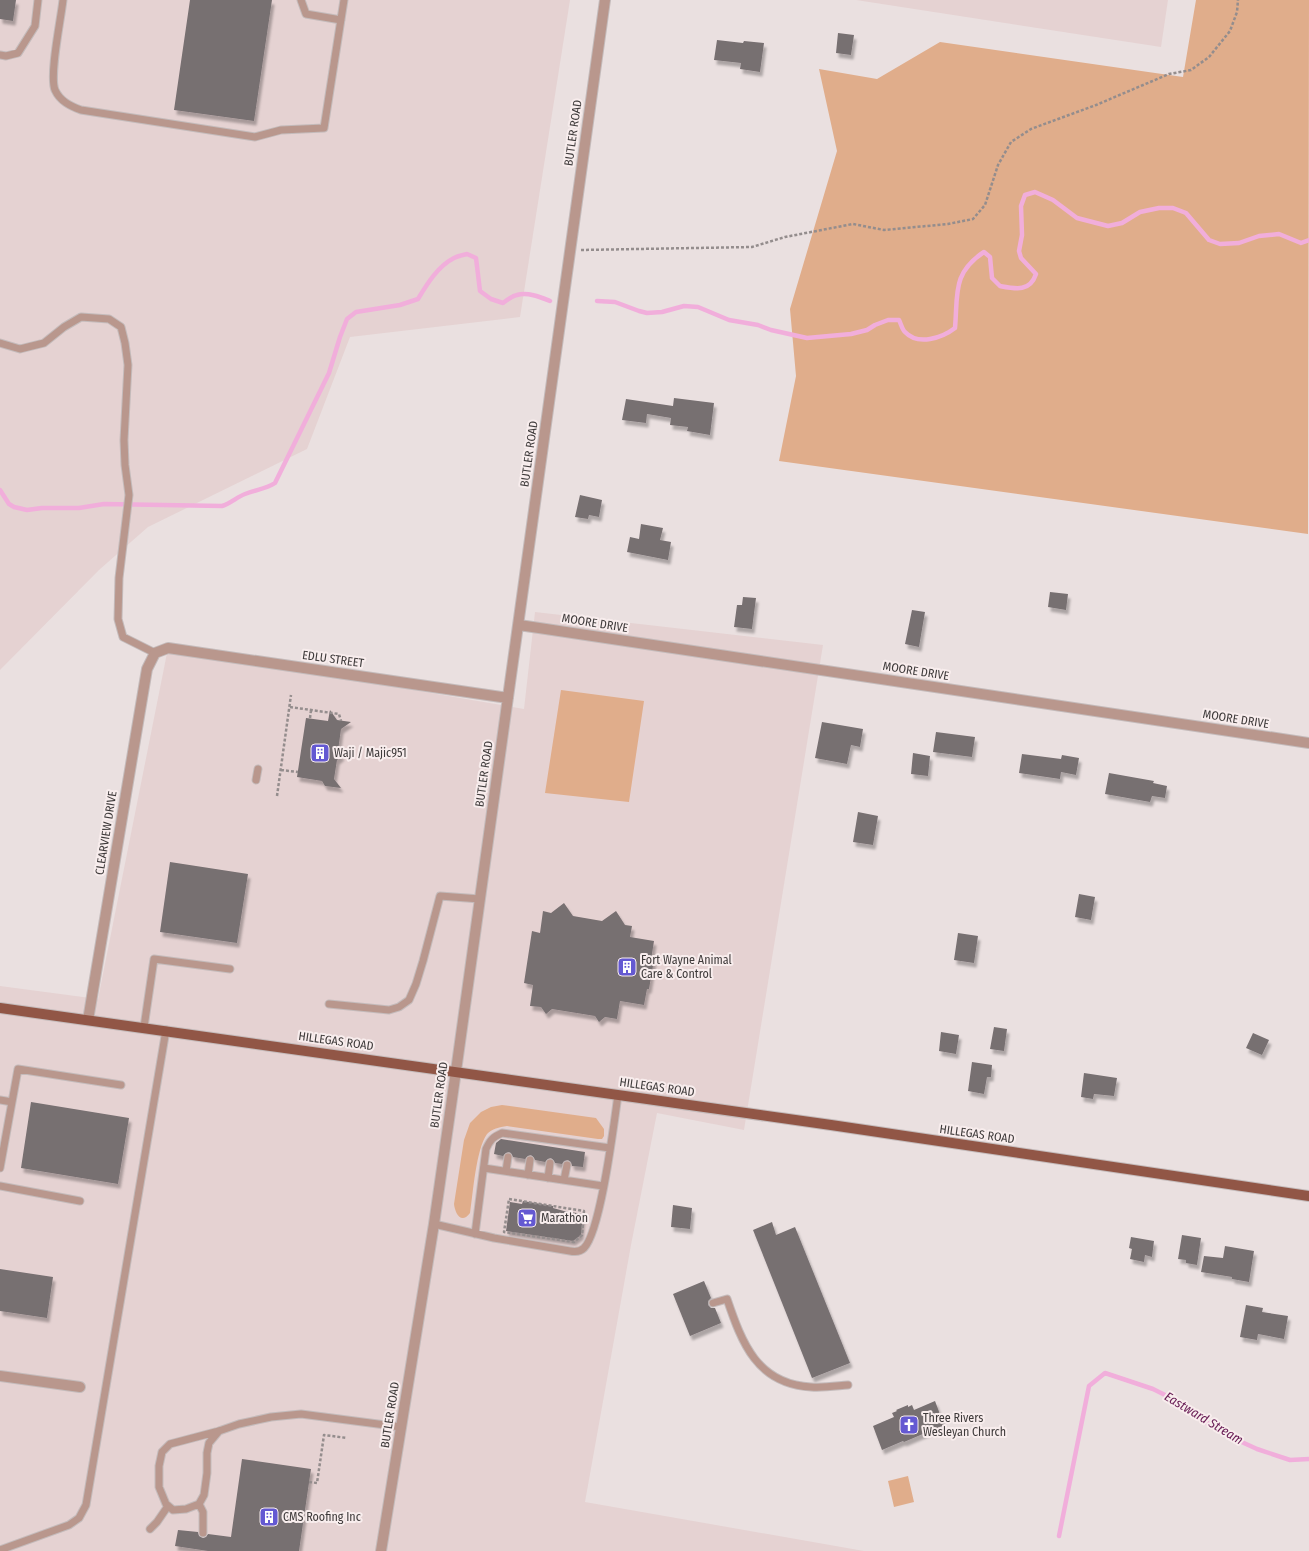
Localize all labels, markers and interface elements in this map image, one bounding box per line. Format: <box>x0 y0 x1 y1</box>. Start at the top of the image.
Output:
street label: BUTLER ROAD <box>561 99 585 167</box>
street label: BUTLER ROAD <box>517 420 541 488</box>
street label: MOORE DRIVE <box>561 611 629 635</box>
street label: EDLU STREET <box>301 648 365 670</box>
street label: MOORE DRIVE <box>882 659 950 683</box>
street label: MOORE DRIVE <box>1202 707 1270 731</box>
street label: BUTLER ROAD <box>472 740 496 808</box>
building icon: Waji / Majic951 <box>309 742 331 764</box>
place label: Waji / Majic951 <box>334 746 407 760</box>
street label: CLEARVIEW DRIVE <box>92 790 120 876</box>
place label: Fort Wayne Animal Care & Control <box>641 953 732 981</box>
building icon: Fort Wayne Animal Care & Control <box>616 956 638 978</box>
street label: HILLEGAS ROAD <box>298 1029 374 1053</box>
street label: BUTLER ROAD <box>427 1061 451 1129</box>
street label: HILLEGAS ROAD <box>619 1075 695 1099</box>
street label: HILLEGAS ROAD <box>939 1122 1015 1146</box>
supermarket icon: Marathon <box>516 1207 538 1229</box>
place label: Marathon <box>541 1211 588 1225</box>
street label: BUTLER ROAD <box>378 1381 402 1449</box>
water label: Eastward Stream <box>1162 1389 1246 1447</box>
place label: Three Rivers Wesleyan Church <box>923 1411 1006 1439</box>
church icon: Three Rivers Wesleyan Church <box>898 1414 920 1436</box>
building icon: CMS Roofing Inc <box>258 1506 280 1528</box>
place label: CMS Roofing Inc <box>283 1510 361 1524</box>

